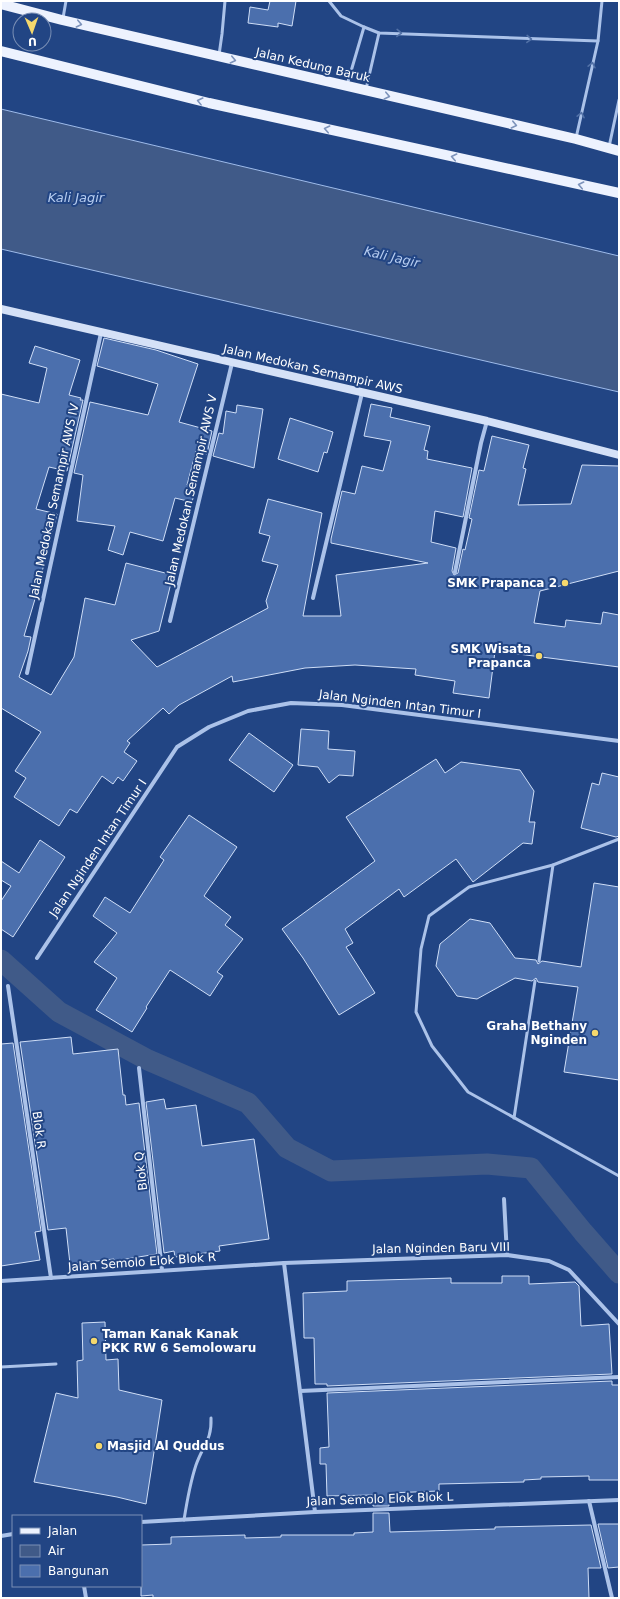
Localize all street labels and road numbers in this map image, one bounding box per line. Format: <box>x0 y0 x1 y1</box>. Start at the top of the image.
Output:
street label: Jalan Kedung Baruk <box>253 45 372 85</box>
street label: Jalan Medokan Semampir AWS <box>221 341 404 396</box>
street label: Jalan Medokan Semampir AWS V <box>162 392 220 588</box>
street label: Jalan Medokan Semampir AWS IV <box>26 401 82 601</box>
street label: Jalan Nginden Intan Timur I <box>317 687 482 721</box>
street label: Jalan Nginden Intan Timur I <box>46 776 150 920</box>
street label: Blok R <box>29 1110 49 1150</box>
street label: Blok Q <box>132 1151 150 1191</box>
street label: Jalan Nginden Baru VIII <box>371 1240 510 1256</box>
street label: Jalan Semolo Elok Blok R <box>66 1250 217 1274</box>
street label: Jalan Semolo Elok Blok L <box>305 1489 454 1509</box>

